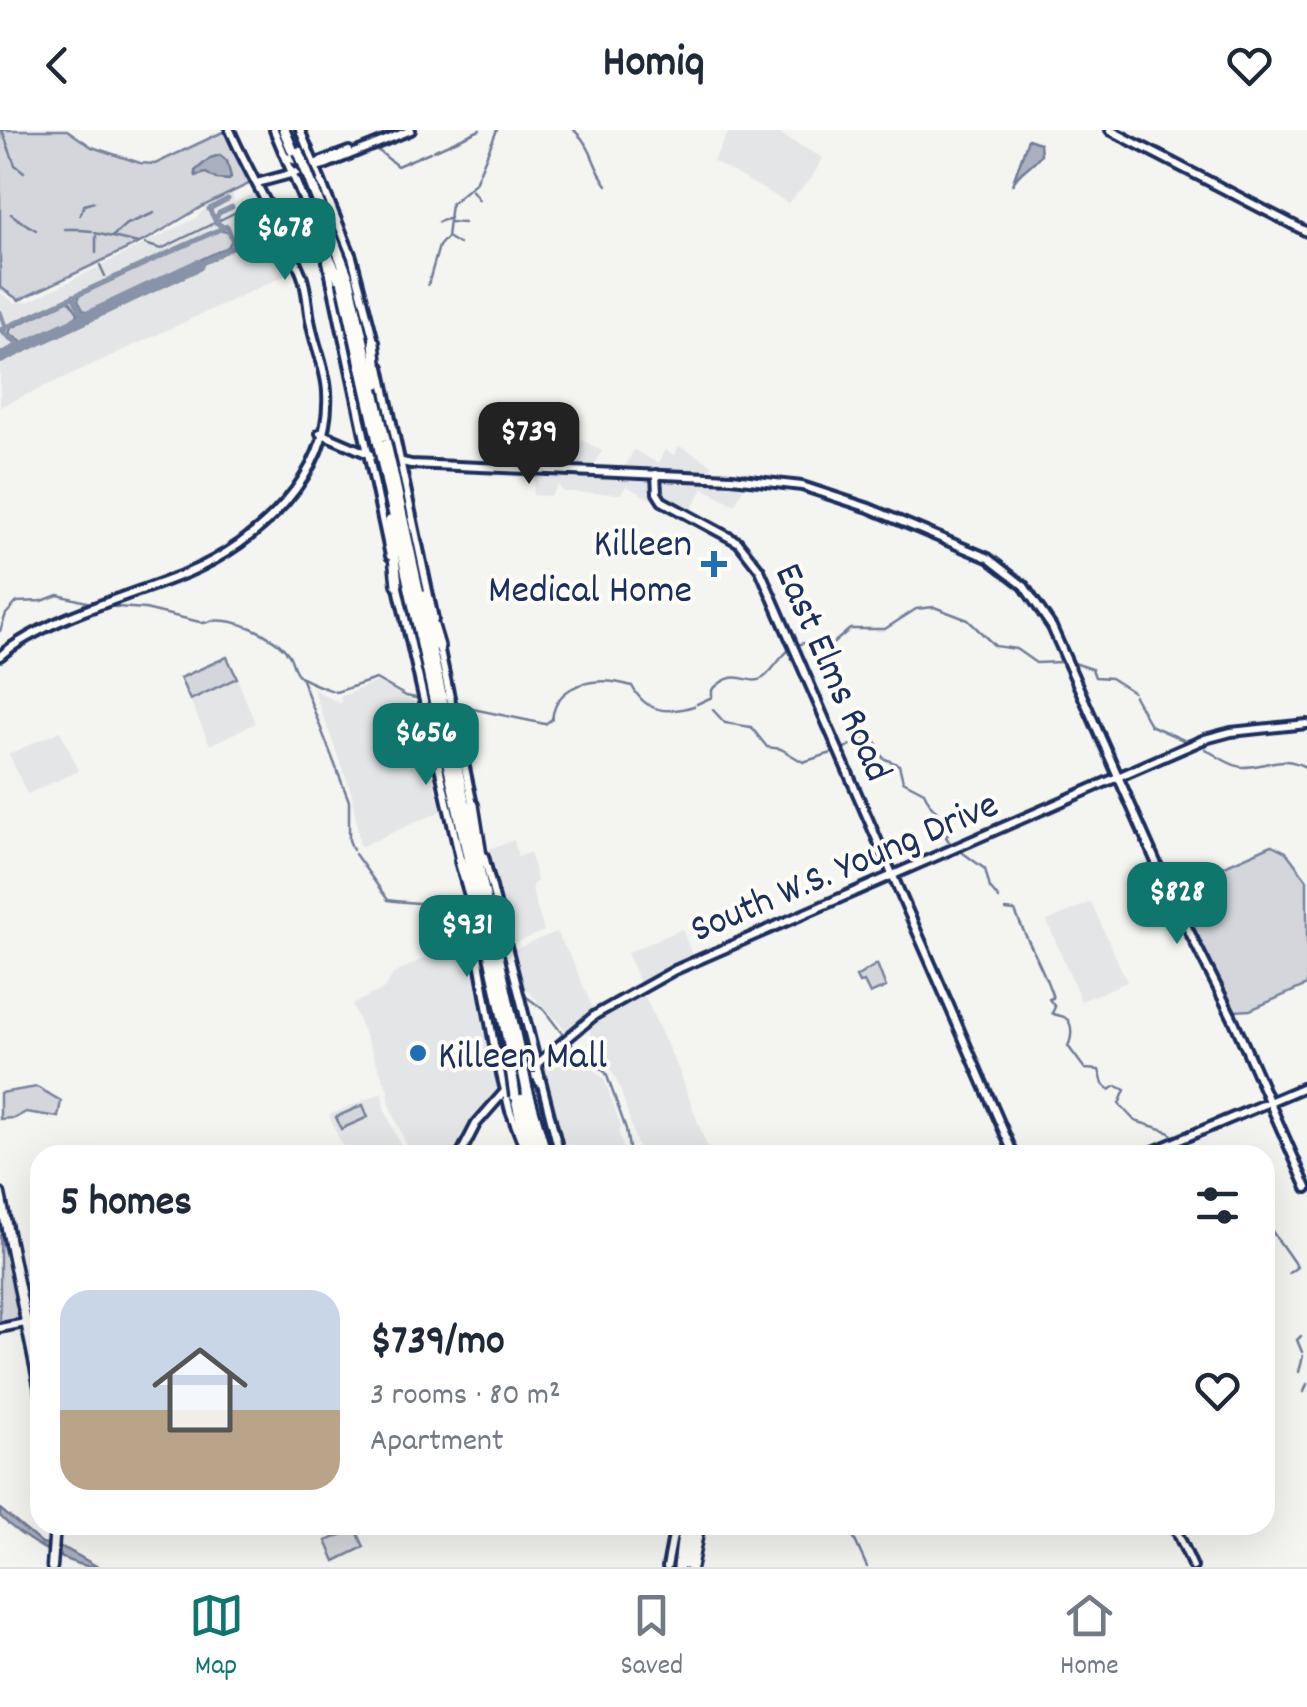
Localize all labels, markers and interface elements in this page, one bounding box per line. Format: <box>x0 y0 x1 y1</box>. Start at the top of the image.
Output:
text: Homiq <box>602 33 705 97</box>
icon: back <box>30 38 85 93</box>
icon: heart <box>1222 38 1277 93</box>
pin: $678 <box>226 198 344 283</box>
text: $678 <box>257 207 314 253</box>
pin: $739 <box>470 402 588 487</box>
text: $739 <box>500 411 558 457</box>
place label: Killeen Medical Home <box>488 519 692 622</box>
marker: Killeen Medical Home <box>701 551 727 577</box>
street label: East Elms Road <box>757 555 904 792</box>
pin: $656 <box>367 703 485 788</box>
text: $656 <box>395 712 457 758</box>
street label: South W.S. Young Drive <box>683 779 1009 961</box>
pin: $828 <box>1118 862 1236 947</box>
text: $828 <box>1149 871 1205 917</box>
pin: $931 <box>408 895 526 980</box>
text: $931 <box>441 904 493 950</box>
place label: Killeen Mall <box>438 1031 607 1088</box>
marker: Killeen Mall <box>407 1042 429 1064</box>
text: 5 homes <box>60 1175 192 1235</box>
icon: filters <box>1190 1178 1245 1233</box>
text: $739/mo <box>370 1314 505 1374</box>
icon: home <box>140 1330 260 1450</box>
icon: heart <box>1190 1363 1245 1418</box>
text: 3 rooms · 80 m² <box>370 1374 561 1420</box>
text: Apartment <box>370 1420 504 1466</box>
tab: Map <box>189 1588 244 1688</box>
tab: Saved <box>621 1588 683 1688</box>
tab: Home <box>1060 1588 1118 1688</box>

